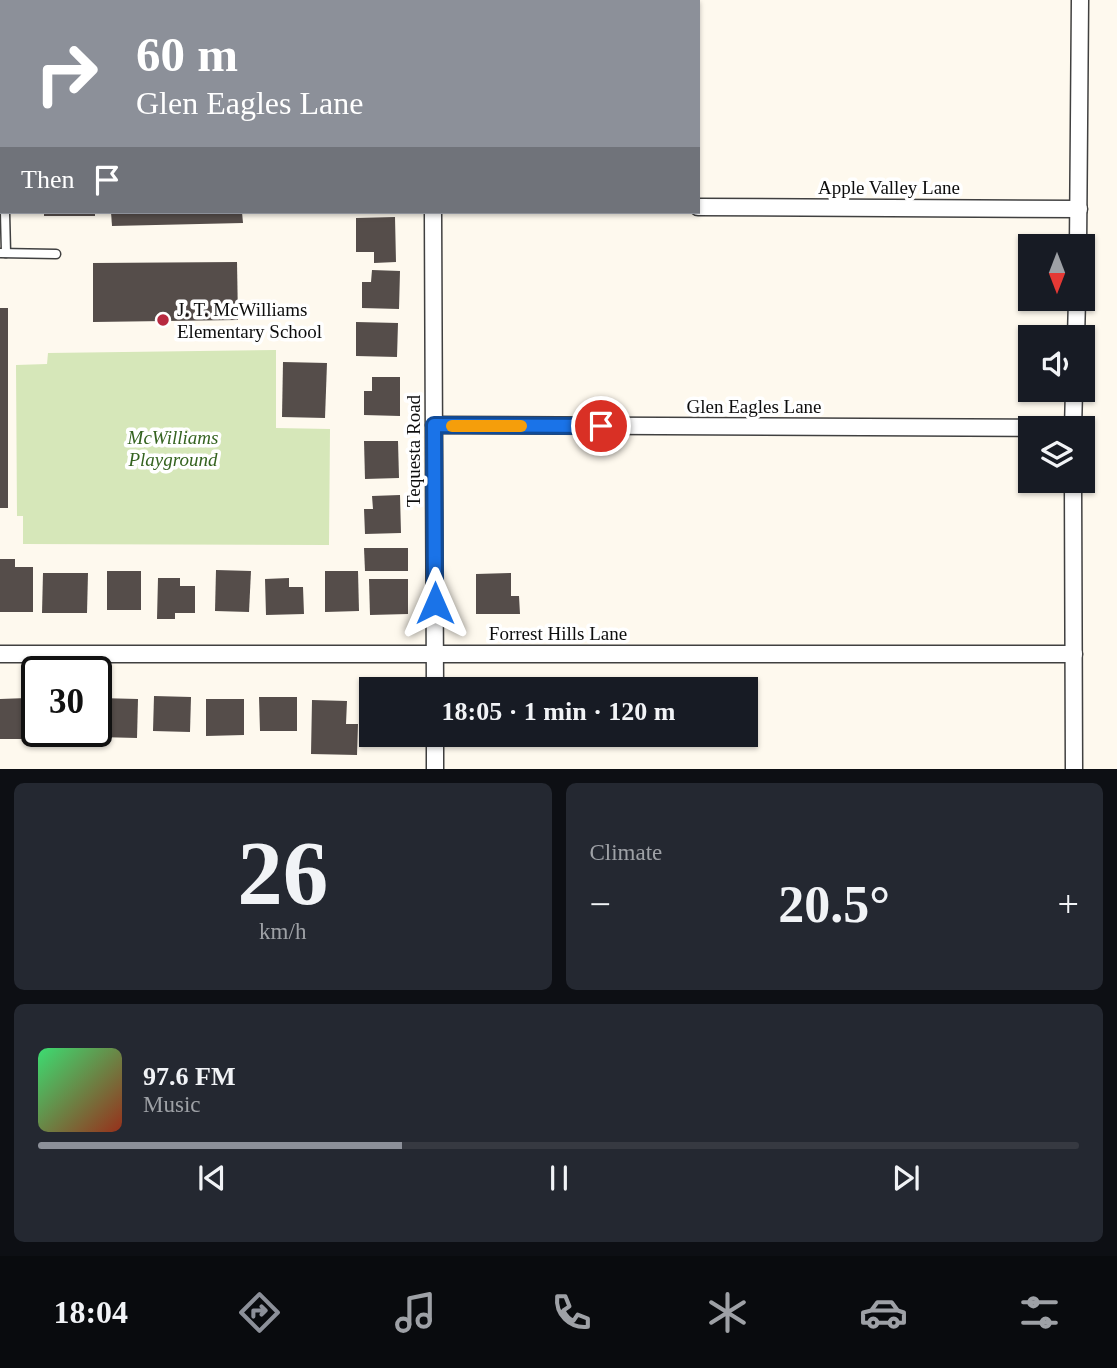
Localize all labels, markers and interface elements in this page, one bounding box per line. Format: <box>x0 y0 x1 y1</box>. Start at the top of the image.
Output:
text: 60 m <box>136 27 238 82</box>
icon: right <box>21 28 112 119</box>
text: Glen Eagles Lane <box>136 85 363 121</box>
icon: arrive <box>88 161 126 199</box>
text: Then <box>21 165 74 194</box>
street label: Apple Valley Lane <box>818 177 960 198</box>
north arrow <box>1018 234 1096 312</box>
map controls <box>1018 234 1095 493</box>
place label: J. T. McWilliams Elementary School <box>177 299 322 342</box>
marker: J. T. McWilliams Elementary School <box>155 312 171 328</box>
button: sound <box>1018 325 1095 402</box>
street label: Tequesta Road <box>403 394 424 507</box>
pin <box>571 396 631 456</box>
street label: Glen Eagles Lane <box>686 396 822 417</box>
icon: arrive <box>582 407 620 445</box>
button: layers <box>1018 416 1095 493</box>
park label: McWilliams Playground <box>127 427 218 470</box>
position arrow <box>398 566 472 640</box>
street label: Forrest Hills Lane <box>489 623 627 644</box>
speed limit sign: 30 <box>21 656 112 747</box>
text: 18:05 · 1 min · 120 m <box>442 697 676 726</box>
text: 26 <box>237 823 328 924</box>
text: Climate <box>590 840 662 865</box>
text: 20.5° <box>778 876 890 933</box>
text: − <box>590 883 611 925</box>
text: + <box>1058 883 1079 925</box>
text: km/h <box>259 919 306 944</box>
text: 97.6 FM <box>143 1062 235 1091</box>
text: Music <box>143 1092 201 1117</box>
icon: previous <box>193 1159 231 1197</box>
icon: pause <box>540 1159 578 1197</box>
icon: next <box>887 1159 925 1197</box>
icon: directions <box>235 1288 284 1337</box>
icon: music <box>391 1288 440 1337</box>
icon: phone <box>547 1288 596 1337</box>
icon: climate <box>703 1288 752 1337</box>
icon: car <box>859 1288 908 1337</box>
icon: filters <box>1015 1288 1064 1337</box>
text: 18:04 <box>53 1294 128 1330</box>

